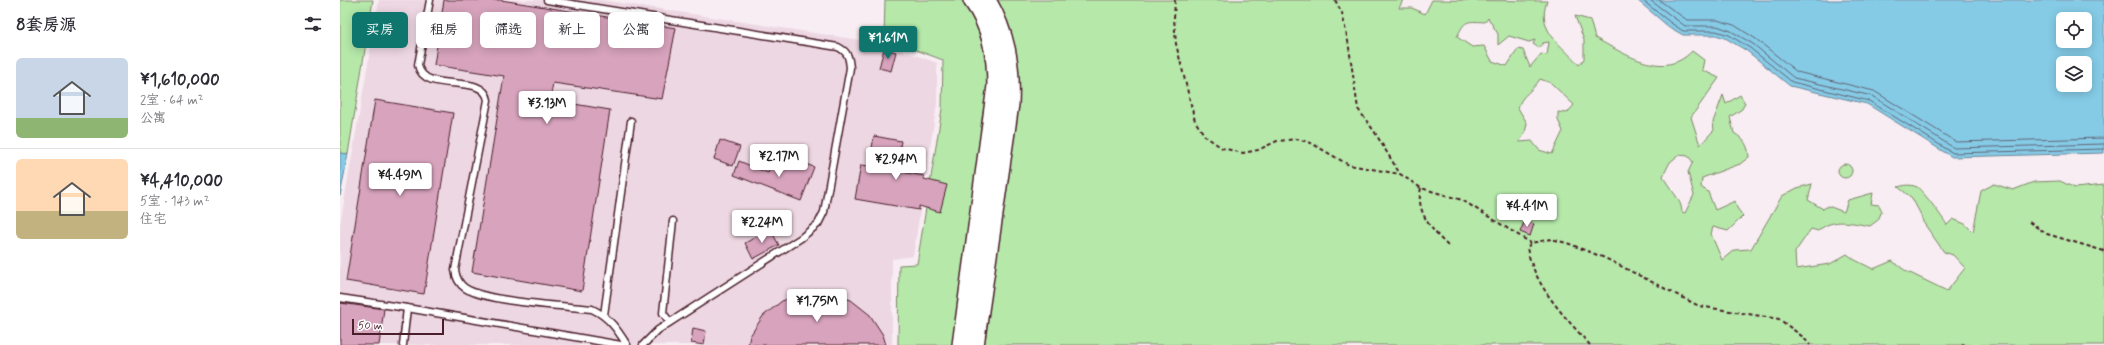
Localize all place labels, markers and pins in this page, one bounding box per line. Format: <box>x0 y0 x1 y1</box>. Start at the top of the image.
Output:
pin: ¥1.61M <box>855 26 921 60</box>
pin: ¥3.13M <box>514 91 580 125</box>
pin: ¥2.17M <box>746 144 812 178</box>
pin: ¥2.94M <box>863 147 929 181</box>
pin: ¥4.49M <box>367 163 433 197</box>
pin: ¥4.41M <box>1494 194 1560 228</box>
pin: ¥2.24M <box>729 210 795 244</box>
pin: ¥1.75M <box>784 289 850 323</box>

